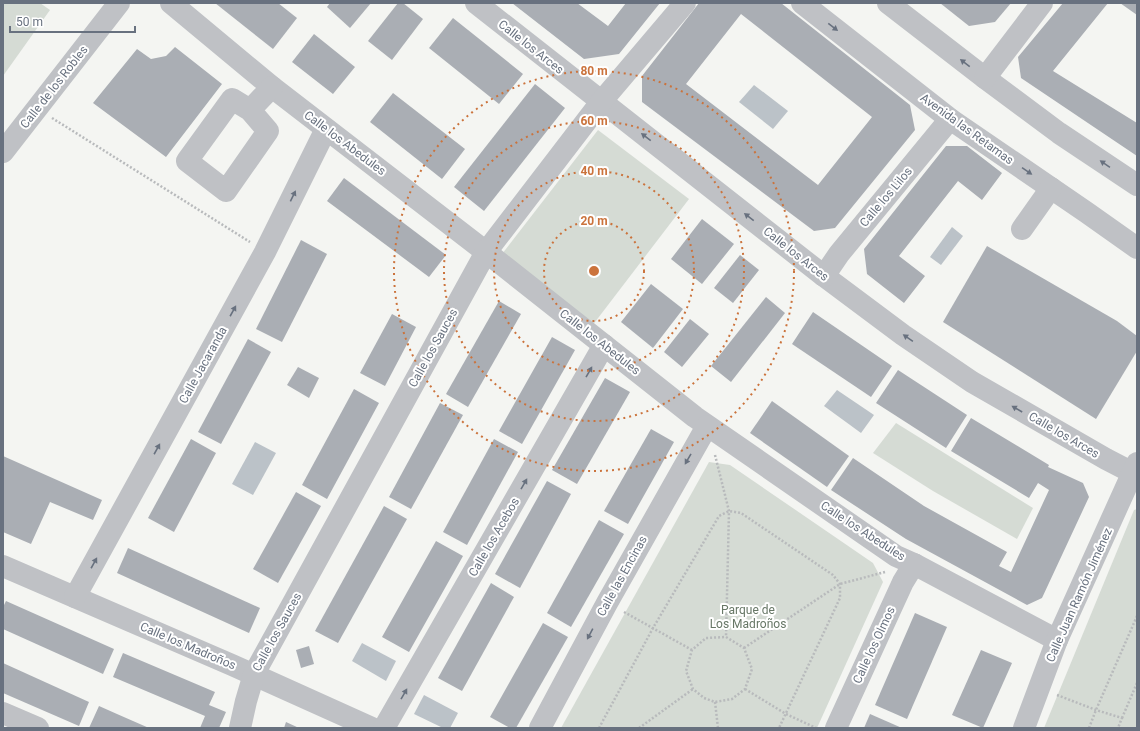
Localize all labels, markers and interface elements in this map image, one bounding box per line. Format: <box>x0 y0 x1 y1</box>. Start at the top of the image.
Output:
scale bar <box>10 8 135 34</box>
text: 50 m <box>16 15 43 29</box>
street label: Calle los Arces <box>496 17 566 77</box>
one-way arrow <box>827 23 838 31</box>
street label: Calle de los Robles <box>17 43 91 131</box>
one-way arrow <box>960 59 971 67</box>
text: 80 m <box>580 64 608 78</box>
street label: Avenida las Retamas <box>918 91 1016 167</box>
street label: Calle los Abedules <box>302 108 388 178</box>
text: 60 m <box>580 114 608 128</box>
one-way arrow <box>641 133 652 142</box>
one-way arrow <box>1099 160 1110 167</box>
text: 40 m <box>580 164 608 178</box>
street label: Calle los Lilos <box>857 164 915 230</box>
one-way arrow <box>1022 167 1032 175</box>
one-way arrow <box>290 190 296 201</box>
one-way arrow <box>743 213 754 222</box>
text: 20 m <box>580 214 608 228</box>
street label: Calle los Arces <box>761 224 831 284</box>
centre of rings <box>587 264 601 278</box>
one-way arrow <box>229 305 236 317</box>
street label: Calle los Sauces <box>406 306 460 390</box>
street label: Calle los Abedules <box>557 306 643 378</box>
street label: Calle Jacaranda <box>176 324 230 406</box>
one-way arrow <box>903 334 913 342</box>
one-way arrow <box>586 366 593 378</box>
one-way arrow <box>1011 405 1023 412</box>
street label: Calle los Arces <box>1026 409 1102 461</box>
one-way arrow <box>153 444 160 455</box>
one-way arrow <box>685 454 692 465</box>
one-way arrow <box>521 479 528 490</box>
street label: Calle los Acebos <box>466 495 522 579</box>
street label: Calle los Abedules <box>818 498 908 564</box>
street label: Calle Juan Ramón Jiménez <box>1043 526 1115 664</box>
street label: Calle las Encinas <box>594 533 650 619</box>
one-way arrow <box>90 557 97 569</box>
street label: Calle los Sauces <box>250 590 304 674</box>
park label: Parque de Los Madroños <box>710 603 786 631</box>
street label: Calle los Olmos <box>850 604 898 686</box>
street label: Calle los Madroños <box>138 619 238 673</box>
one-way arrow <box>587 628 594 640</box>
one-way arrow <box>400 688 407 700</box>

